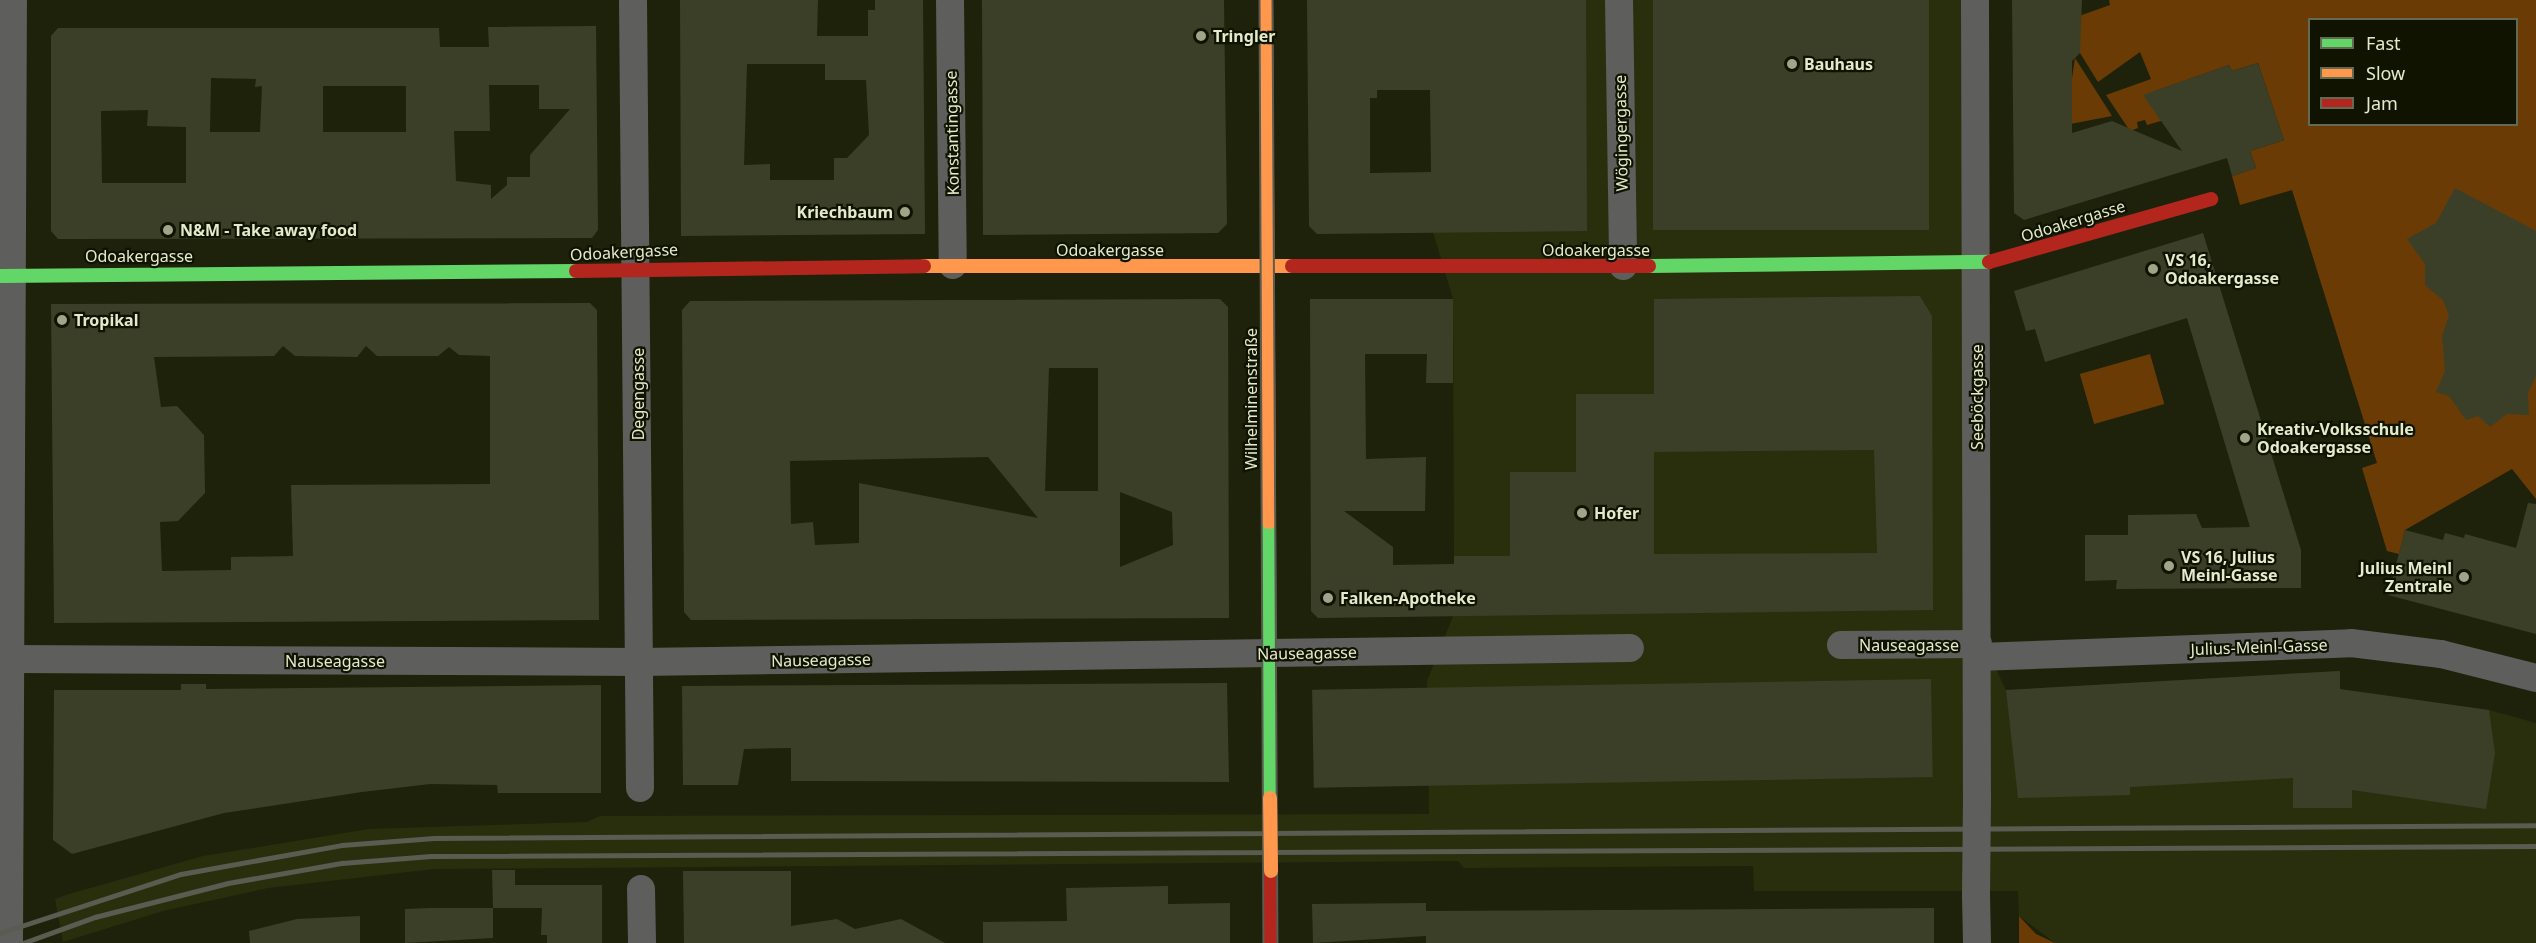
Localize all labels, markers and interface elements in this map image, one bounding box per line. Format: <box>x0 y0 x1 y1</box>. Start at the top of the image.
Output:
legend <box>2308 18 2518 126</box>
place label: Tringler <box>1213 26 1275 46</box>
marker: Tringler <box>1194 29 1208 43</box>
text: Fast <box>2366 31 2401 55</box>
place label: Bauhaus <box>1804 54 1873 74</box>
marker: Bauhaus <box>1785 57 1799 71</box>
text: Slow <box>2366 61 2405 85</box>
street label: Konstantingasse <box>941 70 963 196</box>
street label: Wögingergasse <box>1610 75 1632 191</box>
text: Jam <box>2366 91 2398 115</box>
street label: Odoakergasse <box>2018 196 2128 246</box>
place label: Kriechbaum <box>797 202 893 222</box>
marker: Kriechbaum <box>898 205 912 219</box>
place label: N&M - Take away food <box>180 220 357 240</box>
marker: N&M - Take away food <box>161 223 175 237</box>
street label: Odoakergasse <box>569 240 679 264</box>
street label: Odoakergasse <box>1056 240 1164 260</box>
street label: Odoakergasse <box>1542 240 1650 260</box>
street label: Odoakergasse <box>85 246 193 266</box>
place label: VS 16, Odoakergasse <box>2165 250 2279 288</box>
marker: VS 16, Odoakergasse <box>2146 262 2160 276</box>
place label: Tropikal <box>74 310 138 330</box>
marker: Tropikal <box>55 313 69 327</box>
street label: Wilhelminenstraße <box>1241 328 1261 470</box>
street label: Seeböckgasse <box>1967 344 1987 450</box>
street label: Degengasse <box>628 348 648 440</box>
place label: Kreativ-Volksschule Odoakergasse <box>2257 419 2414 457</box>
marker: Kreativ-Volksschule Odoakergasse <box>2238 431 2252 445</box>
place label: Hofer <box>1594 503 1639 523</box>
marker: Hofer <box>1575 506 1589 520</box>
place label: VS 16, Julius Meinl-Gasse <box>2181 547 2277 585</box>
place label: Julius Meinl Zentrale <box>2360 558 2452 596</box>
marker: VS 16, Julius Meinl-Gasse <box>2162 559 2176 573</box>
marker: Julius Meinl Zentrale <box>2457 570 2471 584</box>
place label: Falken-Apotheke <box>1340 588 1476 608</box>
marker: Falken-Apotheke <box>1321 591 1335 605</box>
street label: Nauseagasse <box>1859 635 1959 655</box>
street label: Julius-Meinl-Gasse <box>2190 635 2328 659</box>
street label: Nauseagasse <box>1257 643 1357 663</box>
street label: Nauseagasse <box>771 650 871 670</box>
street label: Nauseagasse <box>285 651 385 671</box>

